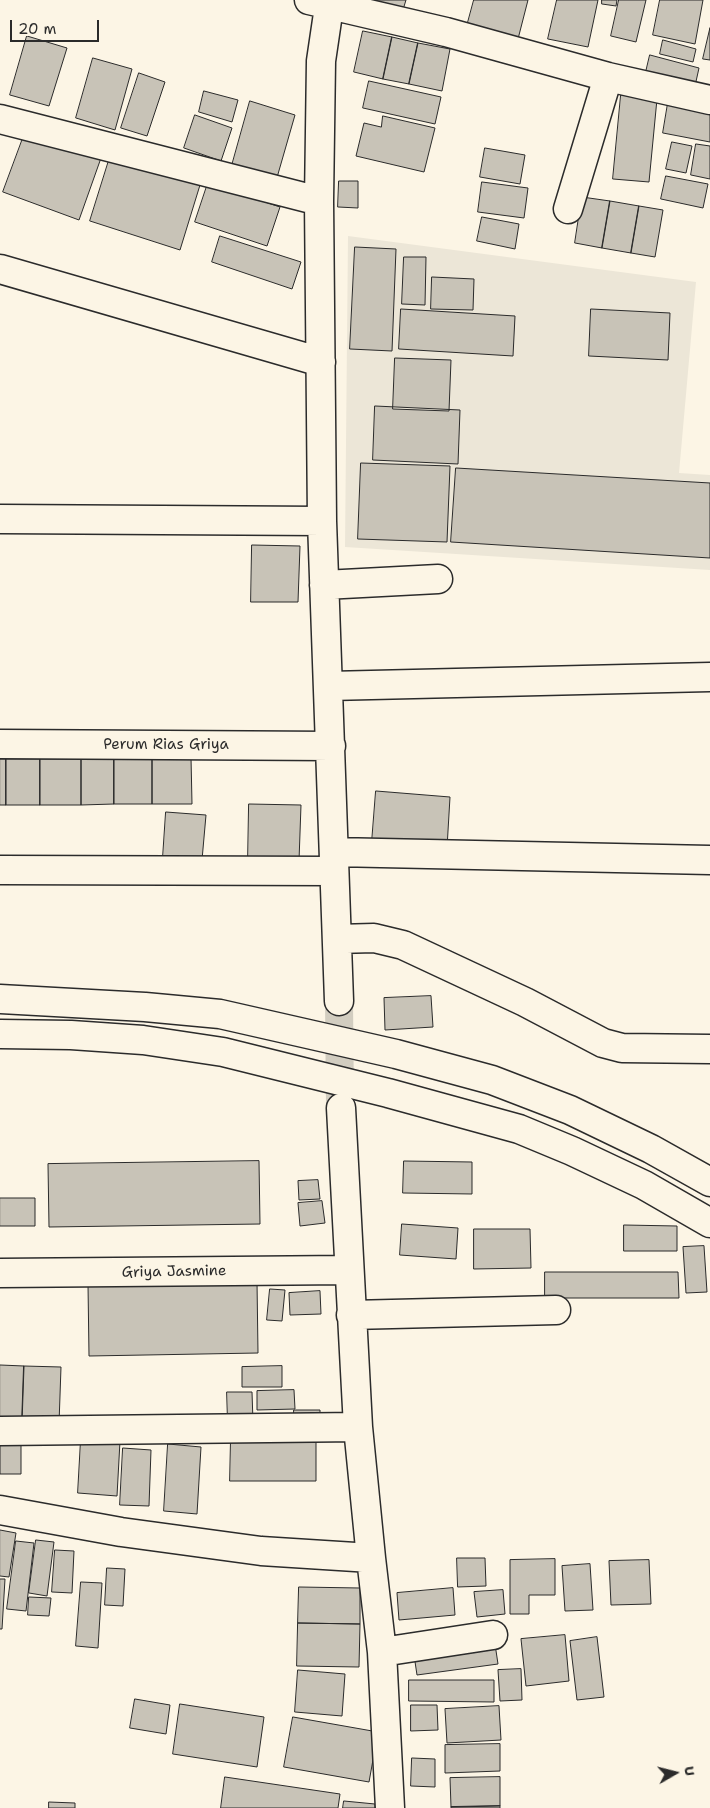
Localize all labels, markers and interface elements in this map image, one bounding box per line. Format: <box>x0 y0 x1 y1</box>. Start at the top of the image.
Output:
scale bar <box>12 10 101 42</box>
text: 20 m <box>18 19 57 39</box>
street label: Perum Rias Griya <box>103 736 229 754</box>
street label: Griya Jasmine <box>121 1262 227 1282</box>
north arrow <box>650 1748 700 1798</box>
text: U <box>680 1765 699 1777</box>

